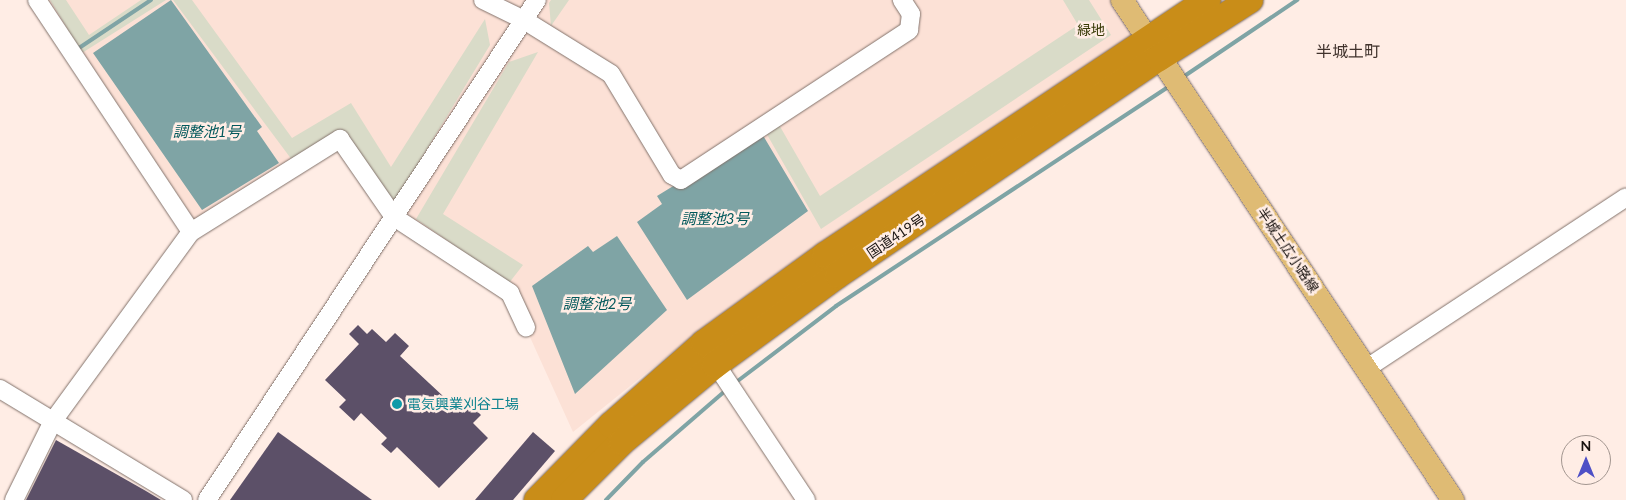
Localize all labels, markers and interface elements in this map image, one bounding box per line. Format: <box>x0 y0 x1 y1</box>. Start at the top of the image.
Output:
park label: 緑地 <box>1077 22 1105 38</box>
district label: 半城土町 <box>1316 41 1380 61</box>
water label: 調整池1号 <box>173 123 241 141</box>
street label: 半城土広小路線 <box>1254 205 1322 295</box>
water label: 調整池3号 <box>681 210 749 228</box>
street label: 国道419号 <box>864 210 928 262</box>
water label: 調整池2号 <box>563 295 631 313</box>
place label: 電気興業刈谷工場 <box>407 396 519 412</box>
marker: 電気興業刈谷工場 <box>391 398 403 410</box>
north arrow <box>1561 435 1611 485</box>
text: N <box>1581 437 1591 454</box>

